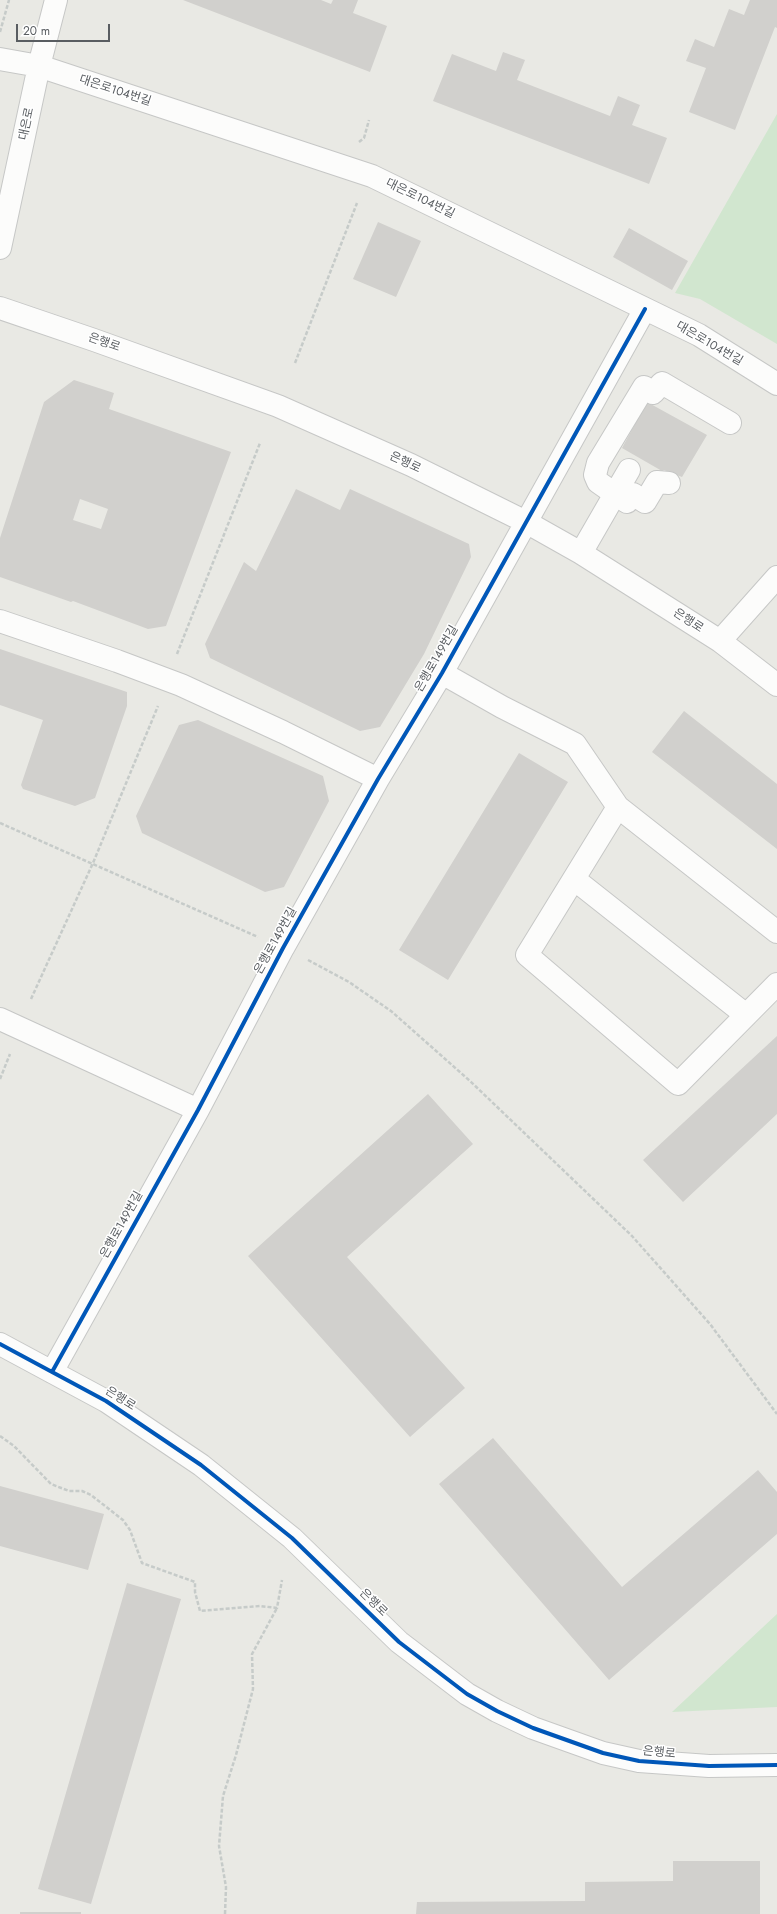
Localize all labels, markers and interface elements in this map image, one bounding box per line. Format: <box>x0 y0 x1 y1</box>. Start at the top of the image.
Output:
scale bar <box>18 16 112 42</box>
text: 20 m <box>23 22 50 40</box>
street label: 대은로104번길 <box>77 73 153 109</box>
street label: 대은로 <box>17 106 37 142</box>
street label: 대은로104번길 <box>383 176 457 222</box>
street label: 대은로104번길 <box>673 319 745 369</box>
street label: 은행로 <box>86 331 122 355</box>
street label: 은행로 <box>387 449 423 477</box>
street label: 은행로 <box>670 606 706 636</box>
street label: 은행로149번길 <box>412 623 462 695</box>
street label: 은행로149번길 <box>252 905 300 977</box>
street label: 은행로149번길 <box>98 1189 146 1261</box>
street label: 은행로 <box>102 1384 138 1414</box>
street label: 은행로 <box>356 1586 390 1620</box>
street label: 은행로 <box>642 1744 676 1762</box>

